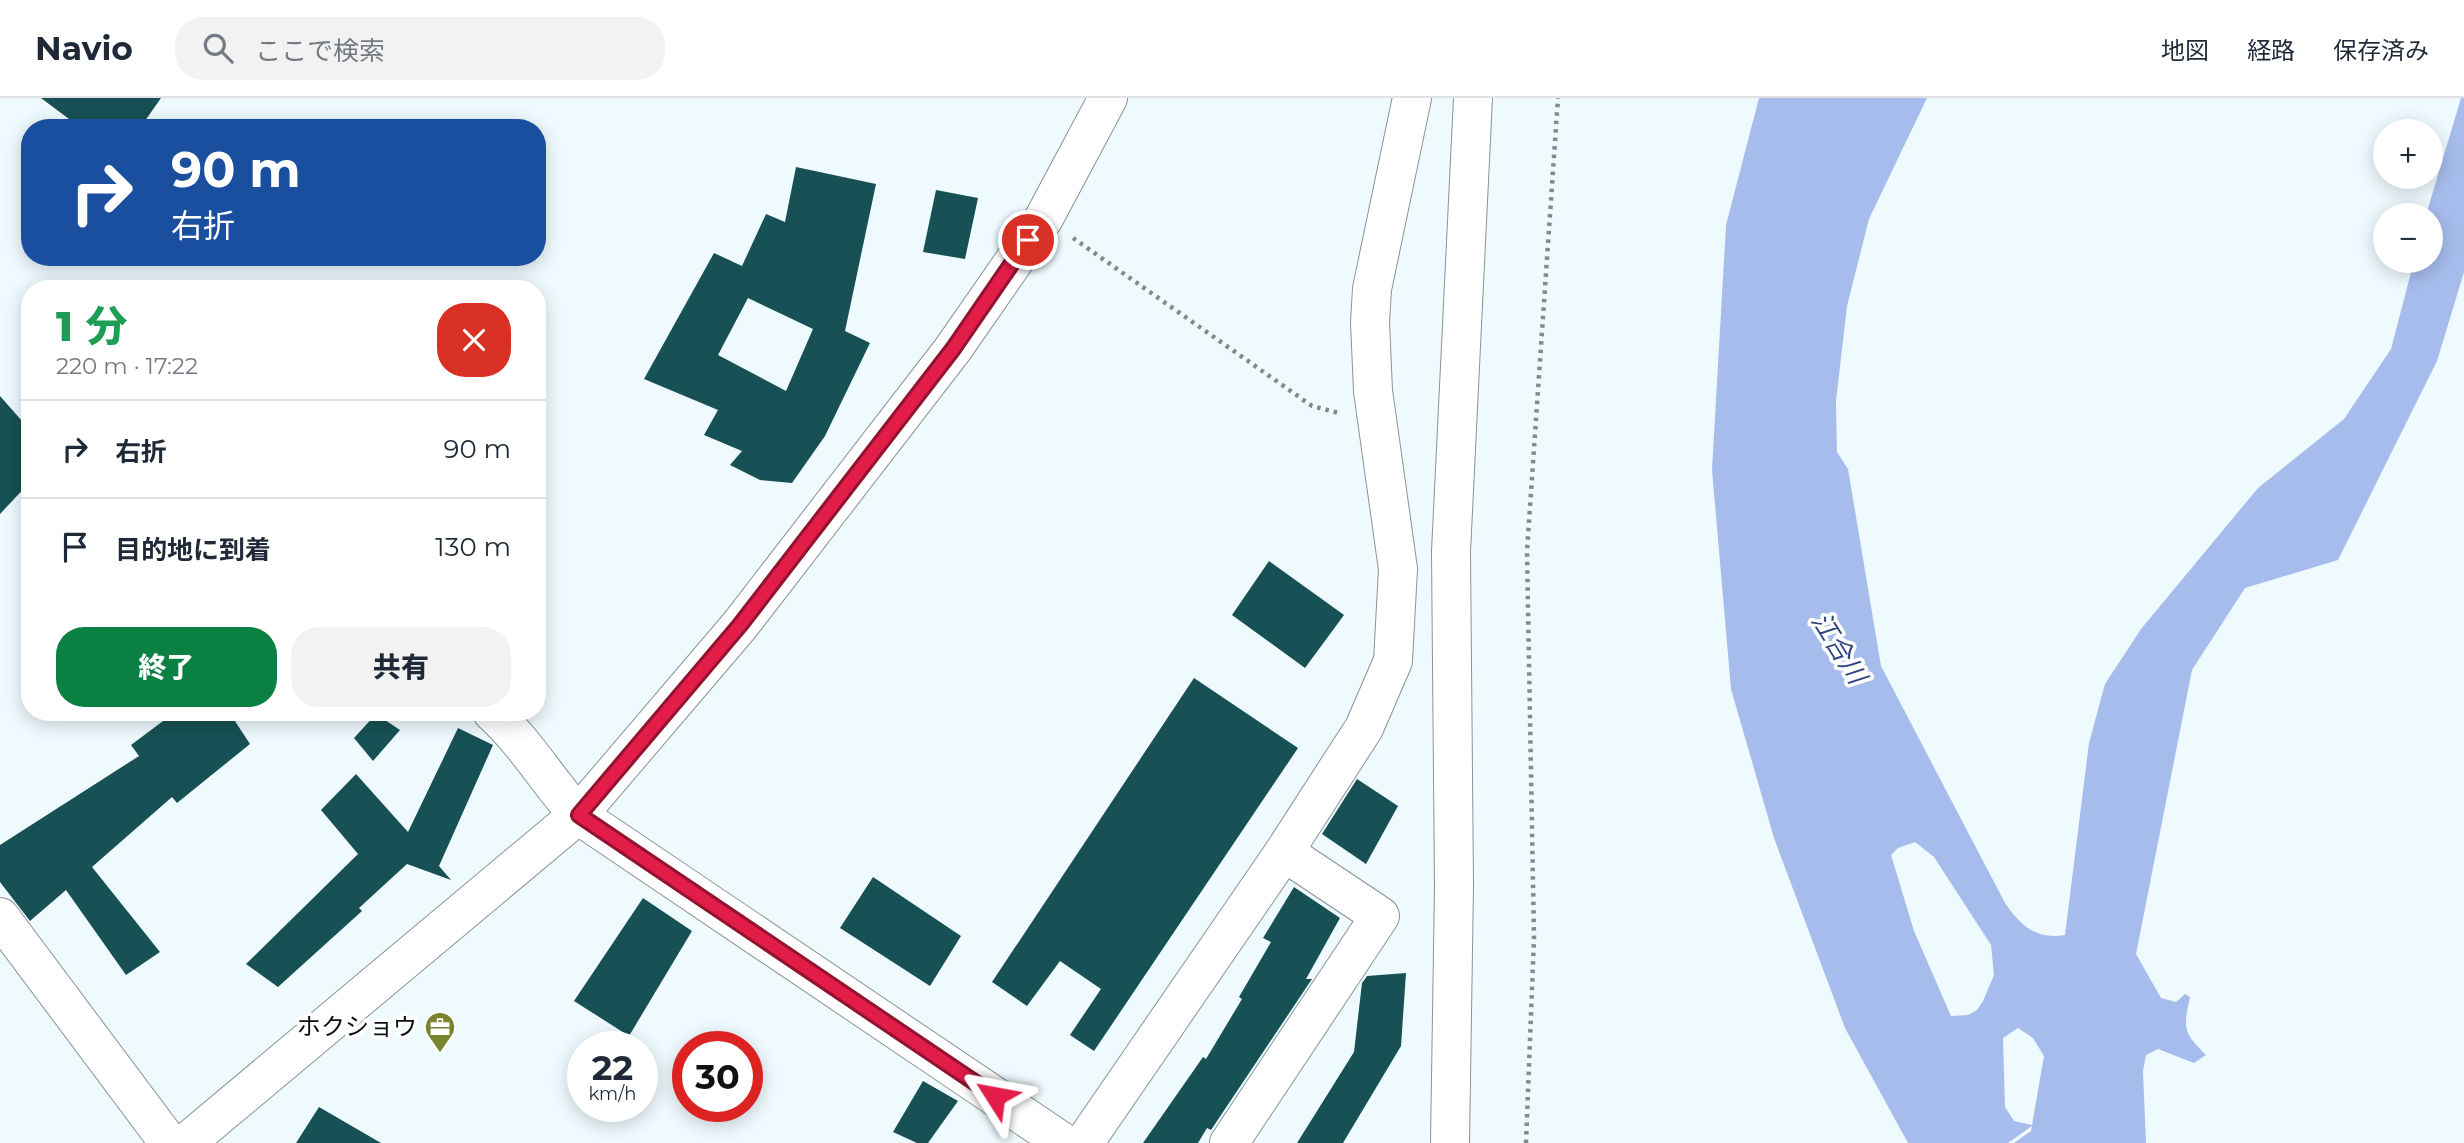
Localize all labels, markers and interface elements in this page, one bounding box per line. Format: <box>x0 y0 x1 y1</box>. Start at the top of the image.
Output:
search box <box>175 17 665 80</box>
text: Navio <box>35 28 133 68</box>
icon: search <box>199 29 237 67</box>
text: ここで検索 <box>255 35 385 67</box>
text: 地図 <box>2161 36 2209 65</box>
text: 経路 <box>2247 36 2295 65</box>
text: 保存済み <box>2333 36 2429 65</box>
map controls <box>2373 119 2443 273</box>
button: + <box>2373 119 2443 189</box>
text: 90 m <box>171 140 301 199</box>
icon: right <box>56 147 147 238</box>
button: − <box>2373 203 2443 273</box>
text: 右折 <box>171 206 235 245</box>
pin <box>998 210 1058 270</box>
icon: arrive <box>1009 221 1047 259</box>
text: 1 分 <box>56 300 127 352</box>
button: close <box>437 303 511 377</box>
text: 220 m · 17:22 <box>56 352 198 380</box>
icon: right <box>56 430 94 468</box>
text: 90 m <box>444 433 511 465</box>
text: 右折 <box>115 436 167 468</box>
icon: arrive <box>56 528 94 566</box>
text: 130 m <box>435 531 511 563</box>
text: 目的地に到着 <box>115 534 271 566</box>
water label: 江合川 <box>1805 606 1875 692</box>
button: 終了 <box>56 627 277 707</box>
button: 共有 <box>291 627 511 707</box>
office icon: ホクショウ <box>423 1010 457 1054</box>
place label: ホクショウ <box>297 1012 417 1041</box>
speed limit sign: 30 <box>672 1031 763 1122</box>
text: 22 <box>592 1046 633 1089</box>
position arrow <box>958 1059 1032 1133</box>
text: km/h <box>588 1083 637 1105</box>

